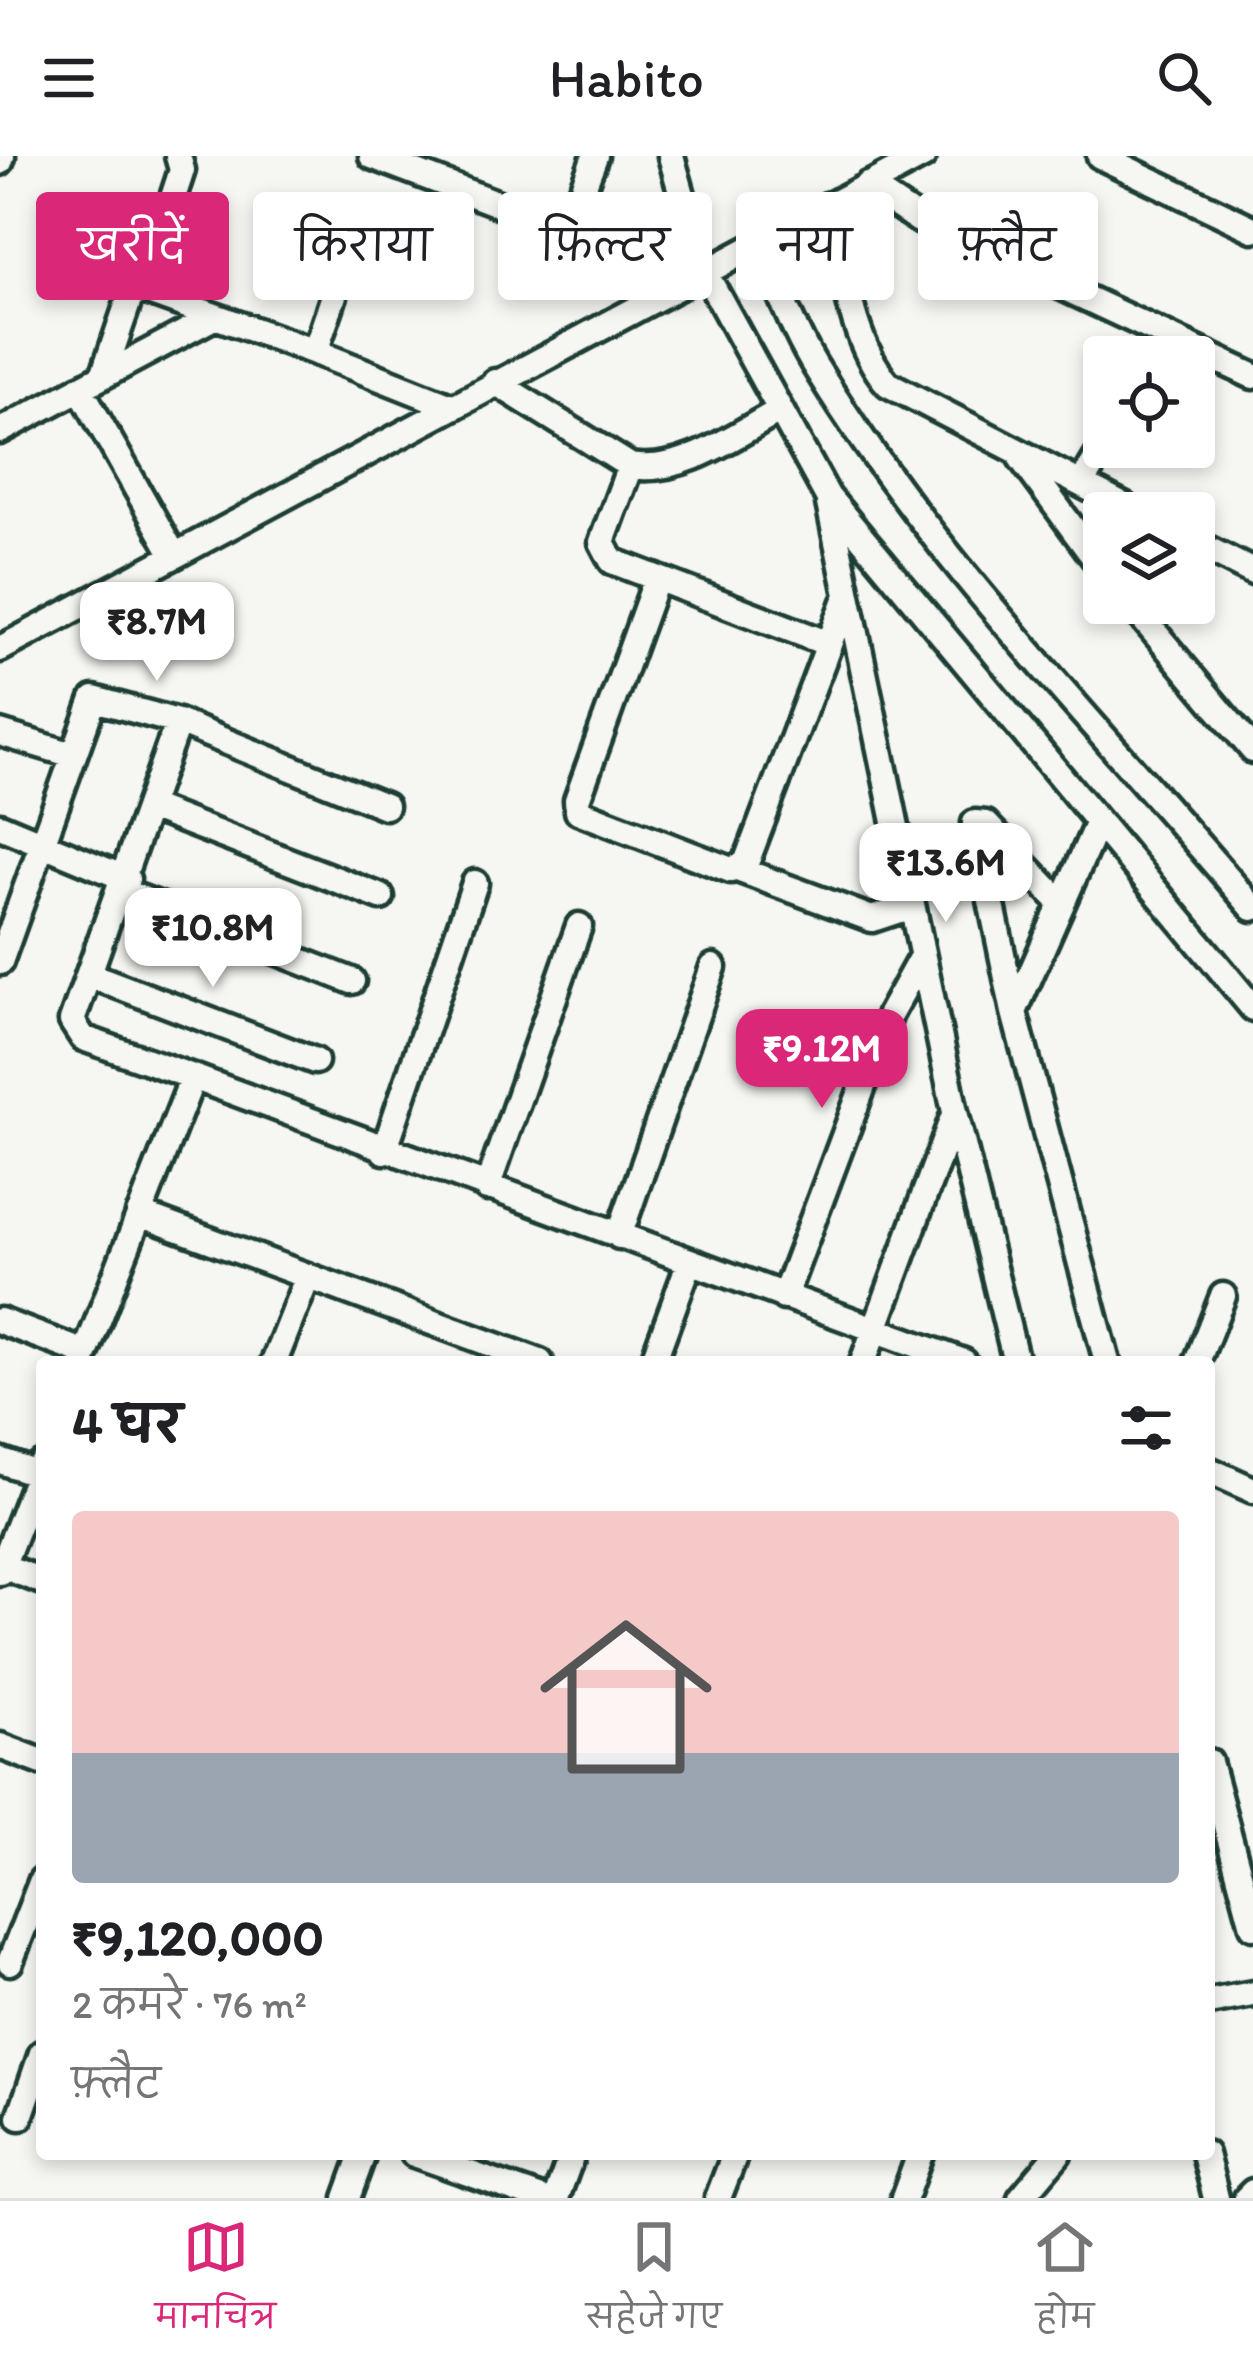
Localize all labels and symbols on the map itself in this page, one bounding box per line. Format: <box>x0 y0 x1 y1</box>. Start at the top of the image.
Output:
pin: ₹8.7M <box>73 582 241 684</box>
pin: ₹13.6M <box>848 823 1044 925</box>
pin: ₹10.8M <box>115 888 311 990</box>
pin: ₹9.12M <box>724 1009 920 1111</box>

